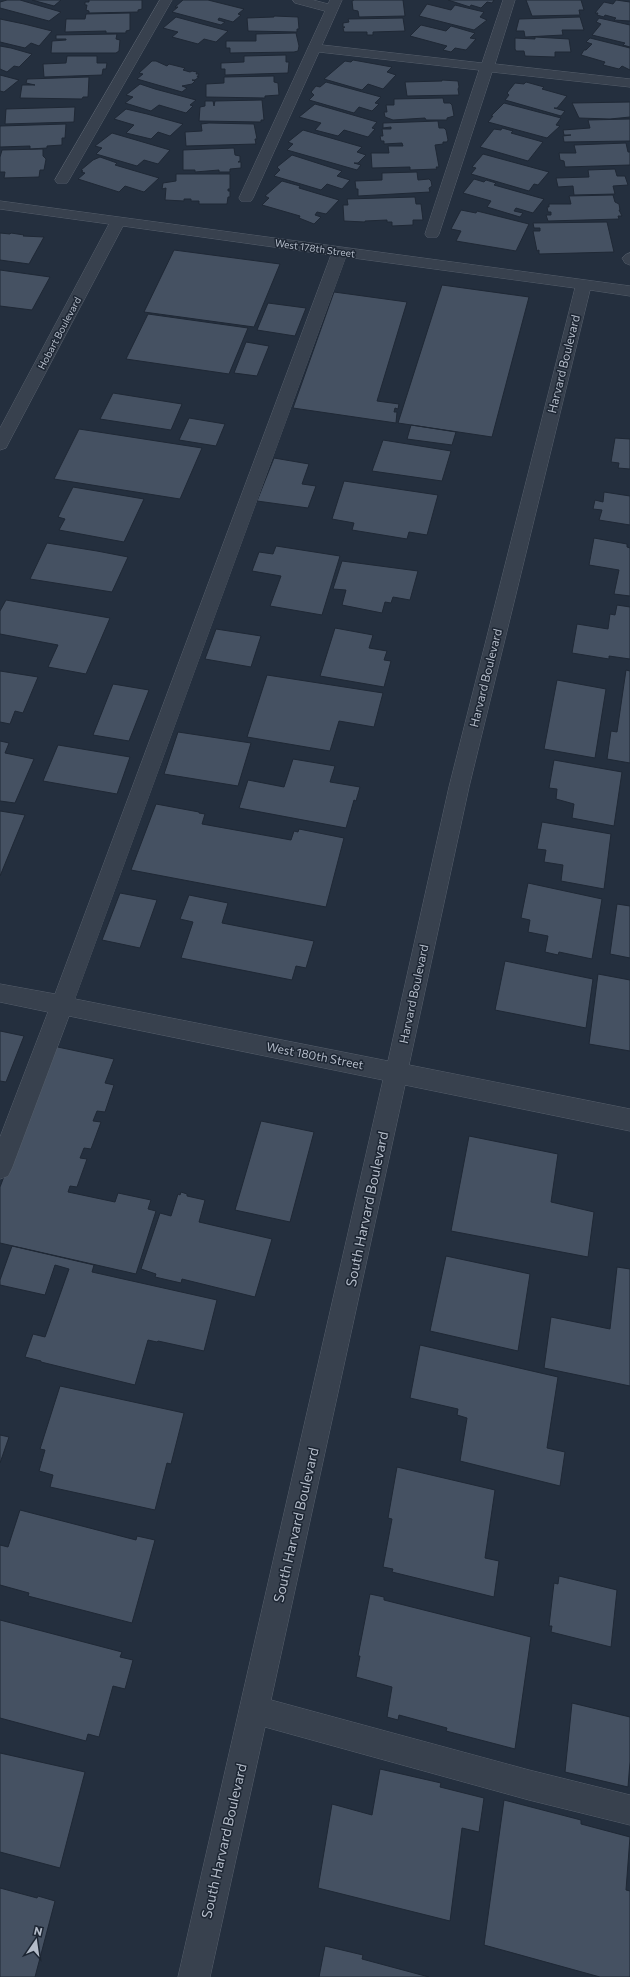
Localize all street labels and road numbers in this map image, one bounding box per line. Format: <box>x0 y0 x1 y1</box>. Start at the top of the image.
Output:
street label: West 178th Street <box>274 236 356 260</box>
street label: Hobart Boulevard <box>35 295 83 371</box>
street label: Harvard Boulevard <box>544 313 582 414</box>
street label: Harvard Boulevard <box>466 627 504 728</box>
street label: Harvard Boulevard <box>396 943 430 1045</box>
street label: West 180th Street <box>265 1039 365 1071</box>
street label: South Harvard Boulevard <box>342 1130 391 1288</box>
street label: South Harvard Boulevard <box>269 1446 322 1604</box>
street label: South Harvard Boulevard <box>197 1762 250 1920</box>

